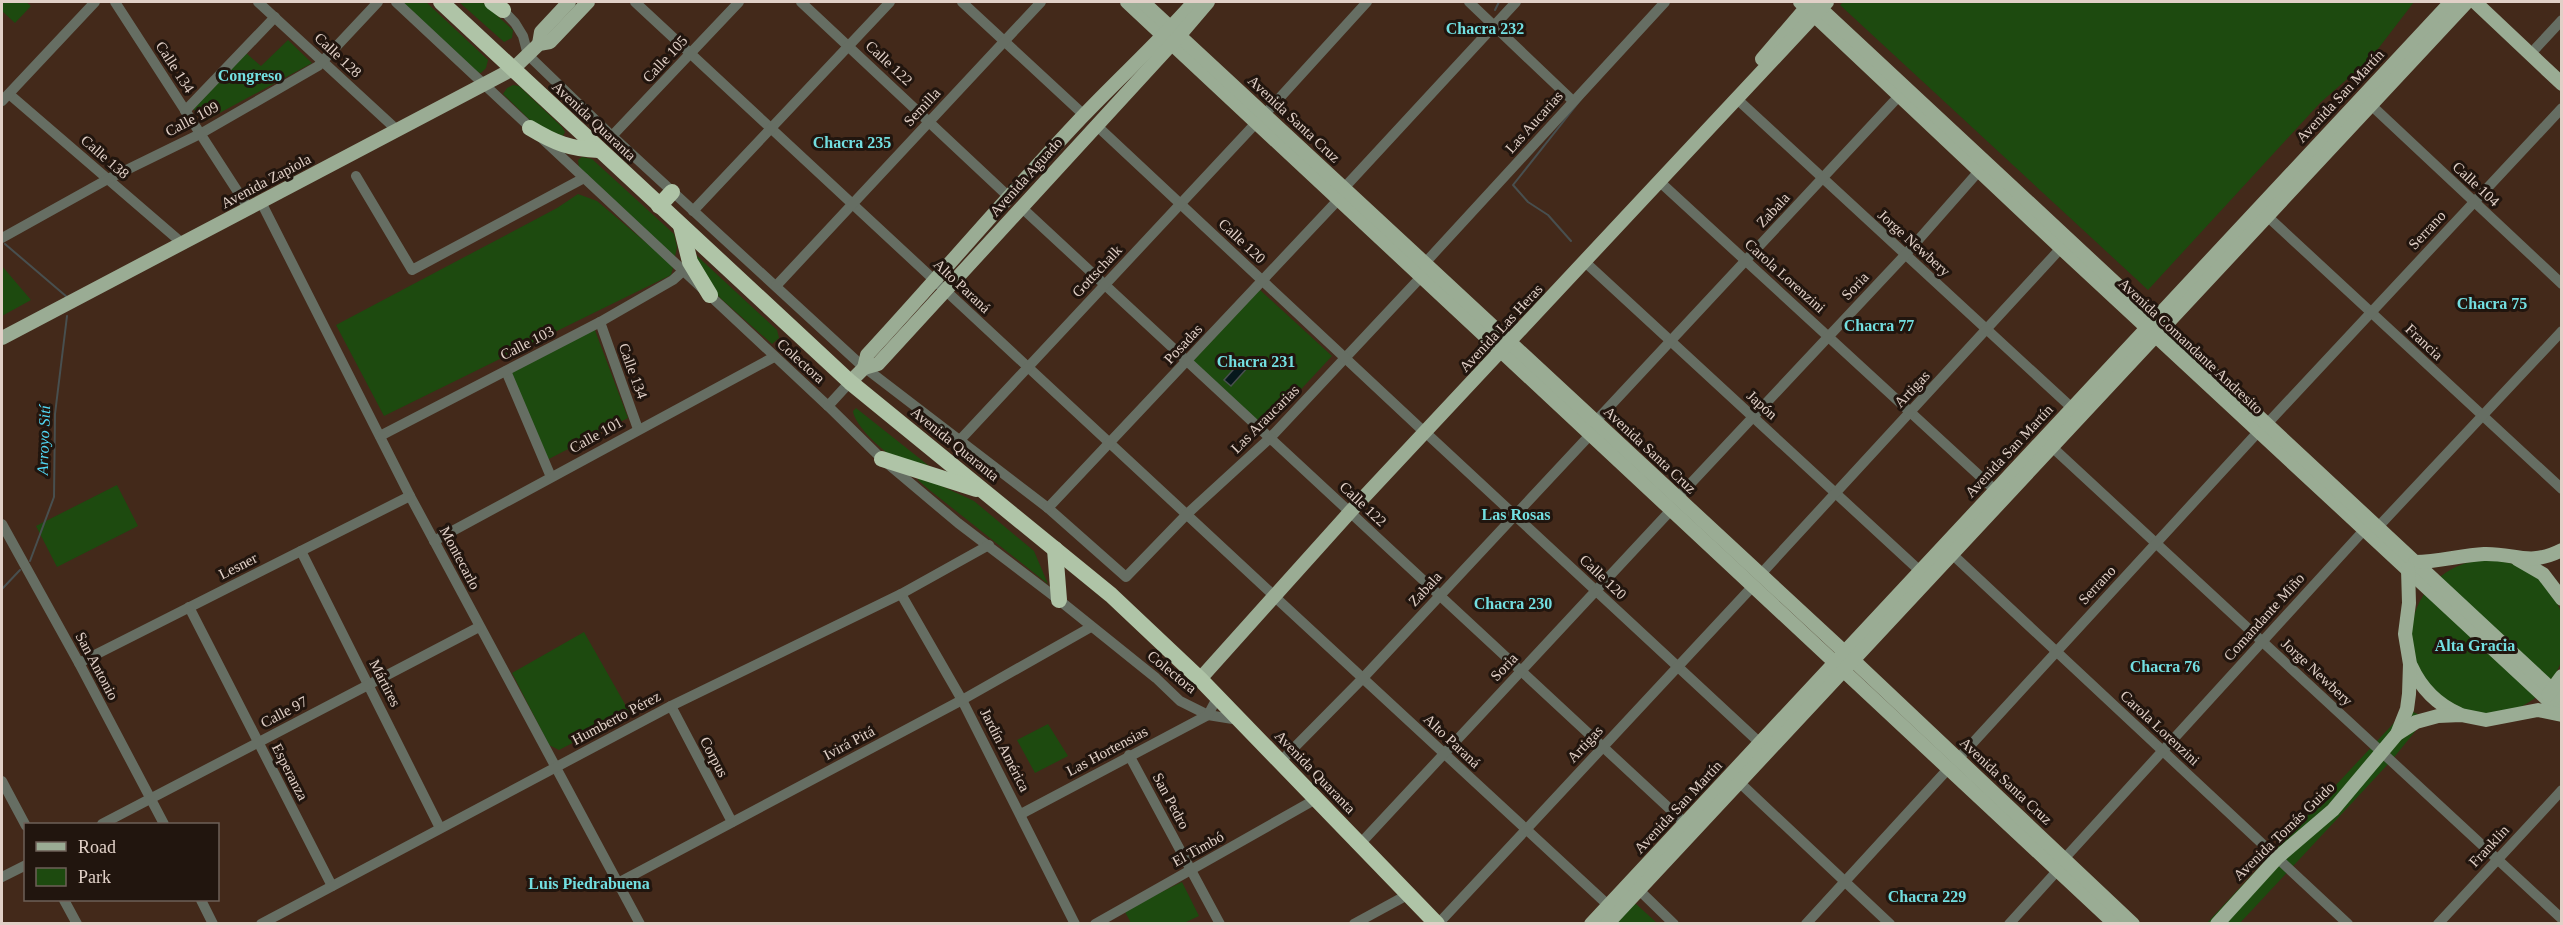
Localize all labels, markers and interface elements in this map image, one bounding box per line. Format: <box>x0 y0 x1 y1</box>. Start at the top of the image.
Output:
district label: Chacra 232 <box>1446 20 1524 37</box>
street label: Calle 128 <box>311 29 365 81</box>
street label: Calle 105 <box>639 32 691 86</box>
street label: Calle 122 <box>862 37 916 89</box>
street label: Calle 134 <box>153 38 198 96</box>
street label: Avenida San Martín <box>2293 46 2387 146</box>
district label: Congreso <box>218 67 282 85</box>
street label: Avenida Santa Cruz <box>1245 72 1343 166</box>
street label: Avenida Quaranta <box>549 78 639 164</box>
street label: Semilla <box>901 85 944 129</box>
street label: Las Aucarias <box>1502 88 1566 156</box>
street label: Calle 109 <box>163 98 221 140</box>
street label: Calle 138 <box>78 132 132 182</box>
district label: Chacra 235 <box>813 134 891 151</box>
street label: Avenida Aguado <box>987 134 1065 220</box>
street label: Avenida Zapiola <box>218 150 314 211</box>
street label: Calle 104 <box>2449 158 2503 210</box>
street label: Zabala <box>1753 189 1793 230</box>
street label: Jorge Newbery <box>1875 207 1954 280</box>
street label: Serrano <box>2405 207 2449 253</box>
street label: Calle 120 <box>1215 215 1269 267</box>
street label: Carola Lorenzini <box>1742 236 1828 316</box>
street label: Gottschalk <box>1069 241 1125 300</box>
street label: Alto Paraná <box>930 256 994 316</box>
street label: Soria <box>1838 269 1872 303</box>
street label: Avenida Comandante Andresito <box>2116 275 2266 417</box>
street label: Avenida Las Heras <box>1456 281 1546 375</box>
district label: Chacra 75 <box>2457 295 2527 312</box>
district label: Chacra 77 <box>1844 317 1914 334</box>
street label: Posadas <box>1161 321 1205 367</box>
street label: Francia <box>2402 321 2446 363</box>
street label: Calle 103 <box>498 323 556 363</box>
street label: Colectora <box>774 336 828 387</box>
street label: Calle 134 <box>616 341 651 401</box>
district label: Chacra 231 <box>1217 353 1295 370</box>
street label: Artigas <box>1891 367 1933 411</box>
street label: Las Araucarias <box>1228 382 1302 456</box>
street label: Japón <box>1744 387 1781 423</box>
street label: Avenida San Martín <box>1962 401 2056 501</box>
water label: Arroyo Sití <box>34 403 54 476</box>
street label: Avenida Santa Cruz <box>1601 403 1699 497</box>
street label: Avenida Quaranta <box>908 404 1002 485</box>
street label: Calle 101 <box>567 414 625 456</box>
street label: Calle 122 <box>1336 478 1390 530</box>
district label: Las Rosas <box>1482 506 1550 523</box>
street label: Montecarlo <box>437 524 483 592</box>
street label: Lesner <box>216 550 260 582</box>
street label: Calle 120 <box>1576 551 1630 603</box>
street label: Serrano <box>2075 562 2119 608</box>
street label: Zabala <box>1405 568 1445 609</box>
street label: Comandante Miño <box>2221 570 2307 664</box>
district label: Chacra 230 <box>1474 595 1552 612</box>
street label: San Antonio <box>72 629 122 703</box>
street label: Jorge Newbery <box>2278 635 2356 709</box>
district label: Alta Gracia <box>2435 637 2515 654</box>
street label: Colectora <box>1144 647 1200 697</box>
street label: Soria <box>1487 650 1521 684</box>
street label: Mártires <box>366 657 404 709</box>
district label: Chacra 76 <box>2130 658 2200 675</box>
street label: Carola Lorenzini <box>2117 687 2203 769</box>
street label: Humberto Pérez <box>569 688 663 748</box>
street label: Calle 97 <box>258 693 310 731</box>
street label: Jardín América <box>977 706 1033 795</box>
street label: Alto Paraná <box>1420 711 1484 771</box>
street label: Artigas <box>1564 722 1606 766</box>
street label: Ivirá Pitá <box>821 723 878 763</box>
street label: Las Hortensias <box>1064 723 1150 779</box>
street label: Avenida Quaranta <box>1272 727 1359 817</box>
street label: Corpus <box>697 734 731 780</box>
street label: Avenida Santa Cruz <box>1957 734 2055 828</box>
street label: Esperanza <box>269 741 311 803</box>
street label: Avenida San Martín <box>1631 757 1725 857</box>
street label: San Pedro <box>1150 770 1192 832</box>
street label: Avenida Tomás Guido <box>2230 779 2338 883</box>
street label: Franklin <box>2466 822 2513 870</box>
legend <box>24 823 219 901</box>
street label: El Timbó <box>1170 828 1226 870</box>
text: Road <box>78 837 116 857</box>
text: Park <box>78 867 111 887</box>
district label: Luis Piedrabuena <box>528 875 650 892</box>
district label: Chacra 229 <box>1888 888 1966 905</box>

